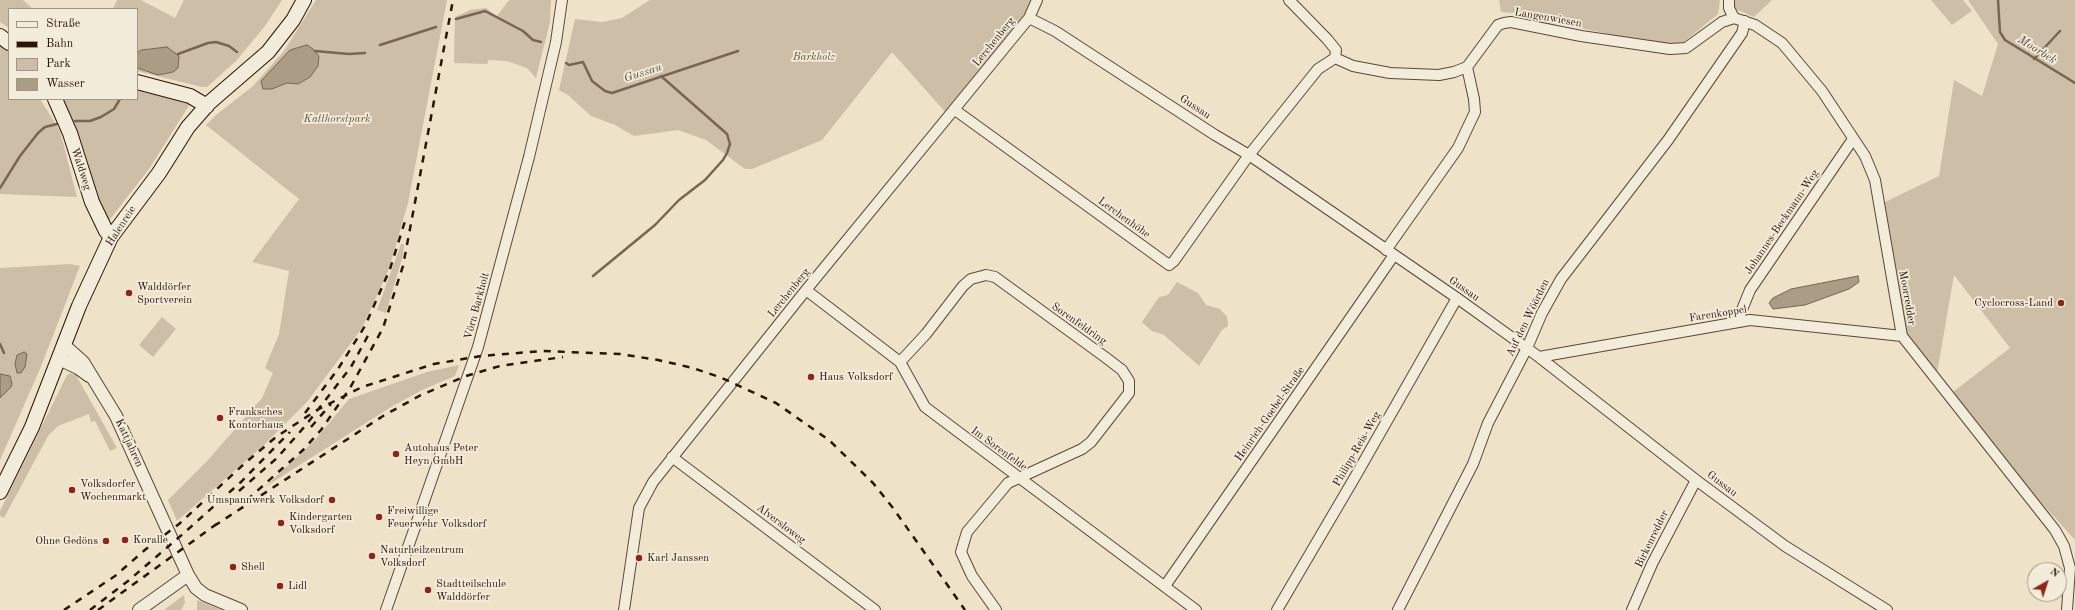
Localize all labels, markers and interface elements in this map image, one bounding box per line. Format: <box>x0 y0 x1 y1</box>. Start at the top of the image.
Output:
street label: Langenwiesen <box>1513 6 1583 30</box>
legend <box>8 8 138 100</box>
street label: Lerchenberg <box>970 15 1018 69</box>
text: Straße <box>46 18 80 30</box>
water label: Moorbek <box>2015 32 2059 68</box>
text: Bahn <box>46 38 73 50</box>
park label: Barkholz <box>793 50 835 64</box>
text: Park <box>46 58 71 70</box>
water label: Gussau <box>622 60 664 86</box>
text: Wasser <box>46 78 85 90</box>
street label: Gussau <box>1177 92 1213 122</box>
park label: Katthorstpark <box>304 112 370 126</box>
street label: Waldweg <box>68 146 94 192</box>
street label: Johannes-Beckmann-Weg <box>1742 167 1822 277</box>
street label: Lerchenhöhe <box>1095 195 1153 241</box>
street label: Halenreie <box>103 203 139 249</box>
street label: Lerchenberg <box>765 266 813 320</box>
street label: Moorredder <box>1896 270 1918 326</box>
street label: Vörn Barkholt <box>462 271 492 341</box>
street label: Gussau <box>1446 274 1482 304</box>
street label: Auf den Wöörden <box>1503 277 1553 359</box>
place label: Walddörfer Sportverein <box>137 280 192 306</box>
marker: Walddörfer Sportverein <box>124 288 134 298</box>
place label: Cyclocross-Land <box>1974 296 2053 310</box>
marker: Cyclocross-Land <box>2056 298 2066 308</box>
street label: Sorenfeldring <box>1049 300 1109 348</box>
street label: Farenkoppel <box>1688 303 1748 325</box>
street label: Heinrich-Goebel-Straße <box>1232 364 1308 464</box>
place label: Haus Volksdorf <box>819 370 893 384</box>
marker: Haus Volksdorf <box>806 372 816 382</box>
place label: Franksches Kontorhaus <box>228 405 284 431</box>
street label: Philipp-Reis-Weg <box>1330 409 1384 489</box>
marker: Franksches Kontorhaus <box>215 413 225 423</box>
street label: Kattjahren <box>112 417 146 469</box>
street label: Im Sorenfelde <box>968 424 1030 474</box>
place label: Autohaus Peter Heyn GmbH <box>404 441 478 467</box>
marker: Autohaus Peter Heyn GmbH <box>391 449 401 459</box>
street label: Gussau <box>1704 468 1740 500</box>
place label: Volksdorfer Wochenmarkt <box>80 477 146 503</box>
marker: Volksdorfer Wochenmarkt <box>67 485 77 495</box>
place label: Umspannwerk Volksdorf <box>207 493 324 507</box>
marker: Umspannwerk Volksdorf <box>327 495 337 505</box>
street label: Alversloweg <box>754 501 808 547</box>
place label: Freiwillige Feuerwehr Volksdorf <box>387 504 486 530</box>
street label: Birkenredder <box>1632 508 1672 570</box>
place label: Kindergarten Volksdorf <box>289 510 352 536</box>
marker: Freiwillige Feuerwehr Volksdorf <box>374 512 384 522</box>
marker: Kindergarten Volksdorf <box>276 518 286 528</box>
place label: Koralle <box>133 533 168 547</box>
place label: Ohne Gedöns <box>35 534 98 548</box>
marker: Koralle <box>120 535 130 545</box>
marker: Ohne Gedöns <box>101 536 111 546</box>
place label: Naturheilzentrum Volksdorf <box>380 543 464 569</box>
marker: Naturheilzentrum Volksdorf <box>367 551 377 561</box>
place label: Karl Janssen <box>647 551 709 565</box>
marker: Karl Janssen <box>634 553 644 563</box>
place label: Shell <box>241 560 265 574</box>
marker: Shell <box>228 562 238 572</box>
north arrow <box>2027 562 2067 602</box>
text: N <box>2048 566 2061 580</box>
place label: Stadtteilschule Walddörfer <box>436 577 506 603</box>
place label: Lidl <box>288 579 307 593</box>
marker: Lidl <box>275 581 285 591</box>
marker: Stadtteilschule Walddörfer <box>423 585 433 595</box>

